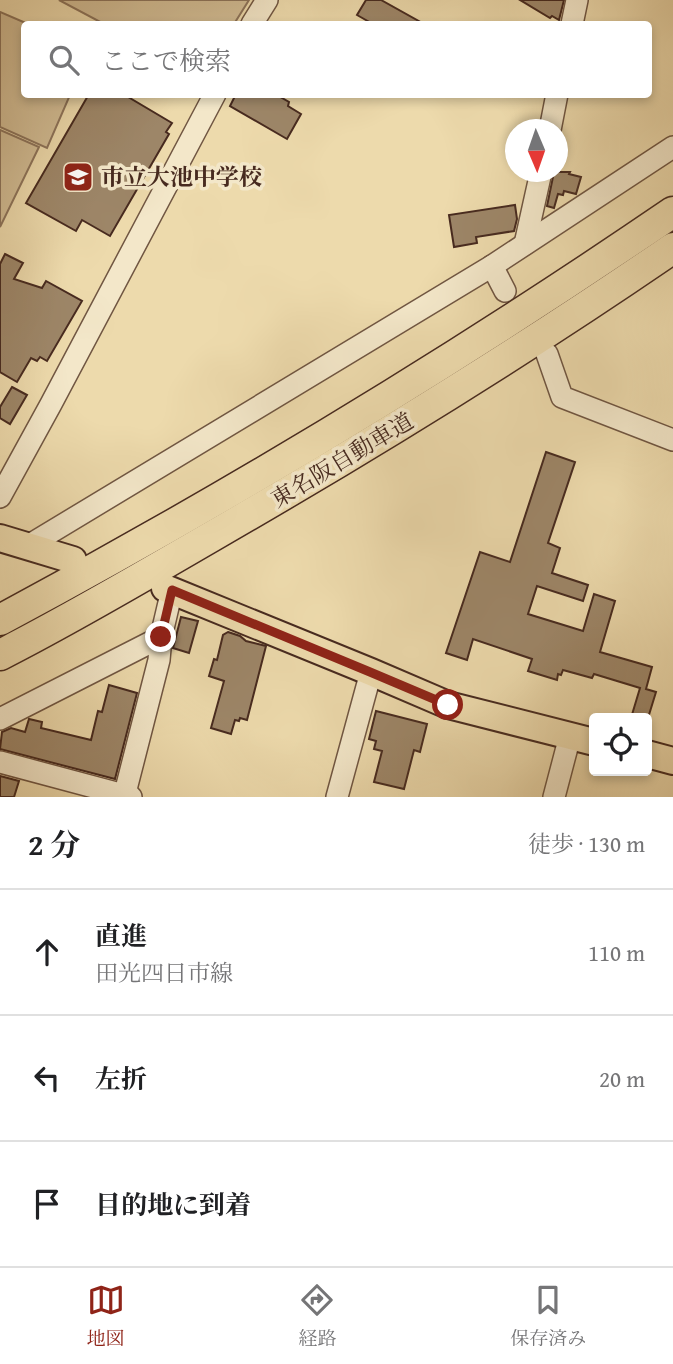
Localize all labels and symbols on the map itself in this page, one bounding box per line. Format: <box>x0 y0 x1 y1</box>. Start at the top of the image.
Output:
north arrow <box>505 119 568 182</box>
school or university icon: 市立大池中学校 <box>61 160 95 194</box>
place label: 市立大池中学校 <box>101 160 262 193</box>
street label: 東名阪自動車道 <box>264 404 419 515</box>
route end <box>145 621 176 652</box>
route start <box>432 689 463 720</box>

